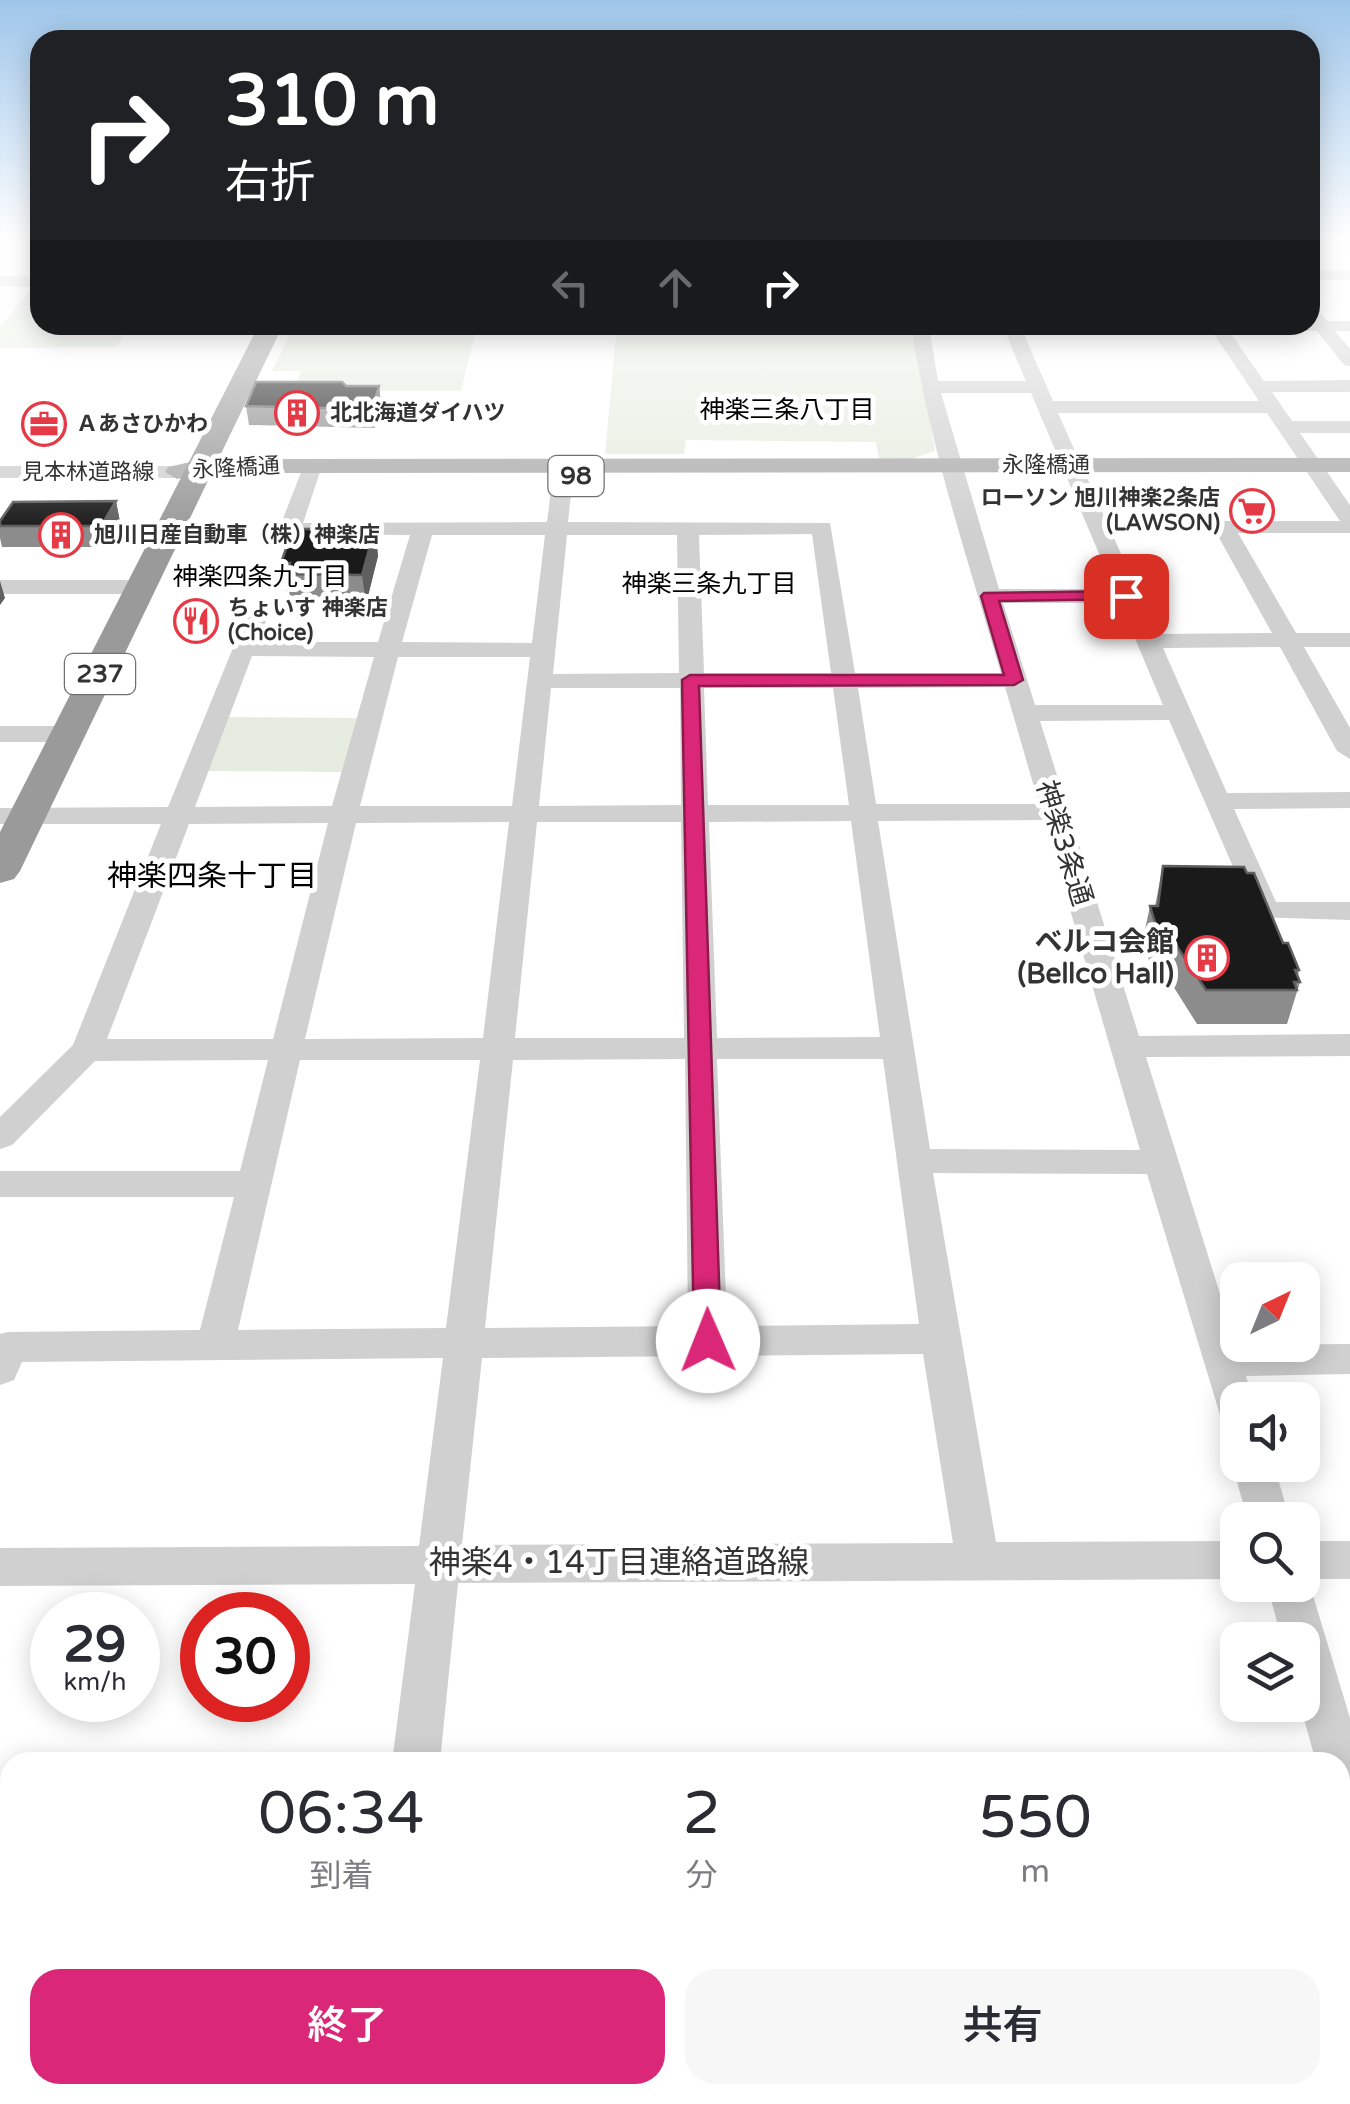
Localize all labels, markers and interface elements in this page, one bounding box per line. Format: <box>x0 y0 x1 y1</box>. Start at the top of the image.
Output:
text: 310 m <box>225 60 439 144</box>
icon: right <box>60 70 190 200</box>
text: 右折 <box>225 156 315 210</box>
icon: left <box>543 260 598 315</box>
icon: ahead <box>648 260 703 315</box>
icon: right <box>753 260 808 315</box>
building icon: 北北海道ダイハツ <box>274 390 320 436</box>
district label: 神楽三条八丁目 <box>699 395 875 425</box>
place label: 北北海道ダイハツ <box>330 400 506 426</box>
office icon: Ａあさひかわ <box>21 401 67 447</box>
place label: Ａあさひかわ <box>76 411 208 437</box>
street label: 永隆橋通 <box>1002 452 1090 478</box>
street label: 永隆橋通 <box>191 453 281 483</box>
road number: 98 <box>548 456 604 496</box>
street label: 見本林道路線 <box>22 459 154 485</box>
place label: ローソン 旭川神楽2条店 (LAWSON) <box>980 485 1220 536</box>
supermarket icon: ローソン 旭川神楽2条店 (LAWSON) <box>1229 488 1275 534</box>
building icon: 旭川日産自動車（株）神楽店 <box>38 512 84 558</box>
place label: 旭川日産自動車（株）神楽店 <box>94 522 380 548</box>
pin <box>1084 554 1169 639</box>
district label: 神楽四条九丁目 <box>172 562 348 592</box>
district label: 神楽三条九丁目 <box>621 569 797 599</box>
icon: arrive <box>1099 569 1154 624</box>
place label: ちょいす 神楽店 (Choice) <box>228 595 388 646</box>
restaurant icon: ちょいす 神楽店 (Choice) <box>173 598 219 644</box>
road number: 237 <box>65 654 135 694</box>
street label: 神楽3条通 <box>1029 776 1099 910</box>
district label: 神楽四条十丁目 <box>107 858 317 895</box>
place label: ベルコ会館 (Bellco Hall) <box>1018 925 1174 991</box>
building icon: ベルコ会館 (Bellco Hall) <box>1184 935 1230 981</box>
north arrow <box>1220 1262 1320 1362</box>
map controls <box>1220 1262 1320 1722</box>
position arrow <box>656 1289 760 1393</box>
button: sound <box>1220 1382 1320 1482</box>
button: search <box>1220 1502 1320 1602</box>
street label: 神楽4・14丁目連絡道路線 <box>429 1544 809 1582</box>
speed limit sign: 30 <box>180 1592 310 1722</box>
text: 29 <box>64 1615 126 1675</box>
button: layers <box>1220 1622 1320 1722</box>
text: km/h <box>64 1667 126 1697</box>
text: 06:34 <box>258 1778 425 1850</box>
text: 2 <box>683 1778 720 1850</box>
text: 550 <box>979 1782 1092 1854</box>
text: m <box>1021 1853 1050 1891</box>
text: 到着 <box>309 1857 373 1895</box>
text: 分 <box>686 1857 718 1895</box>
button: 終了 <box>30 1969 665 2084</box>
button: 共有 <box>685 1969 1320 2084</box>

